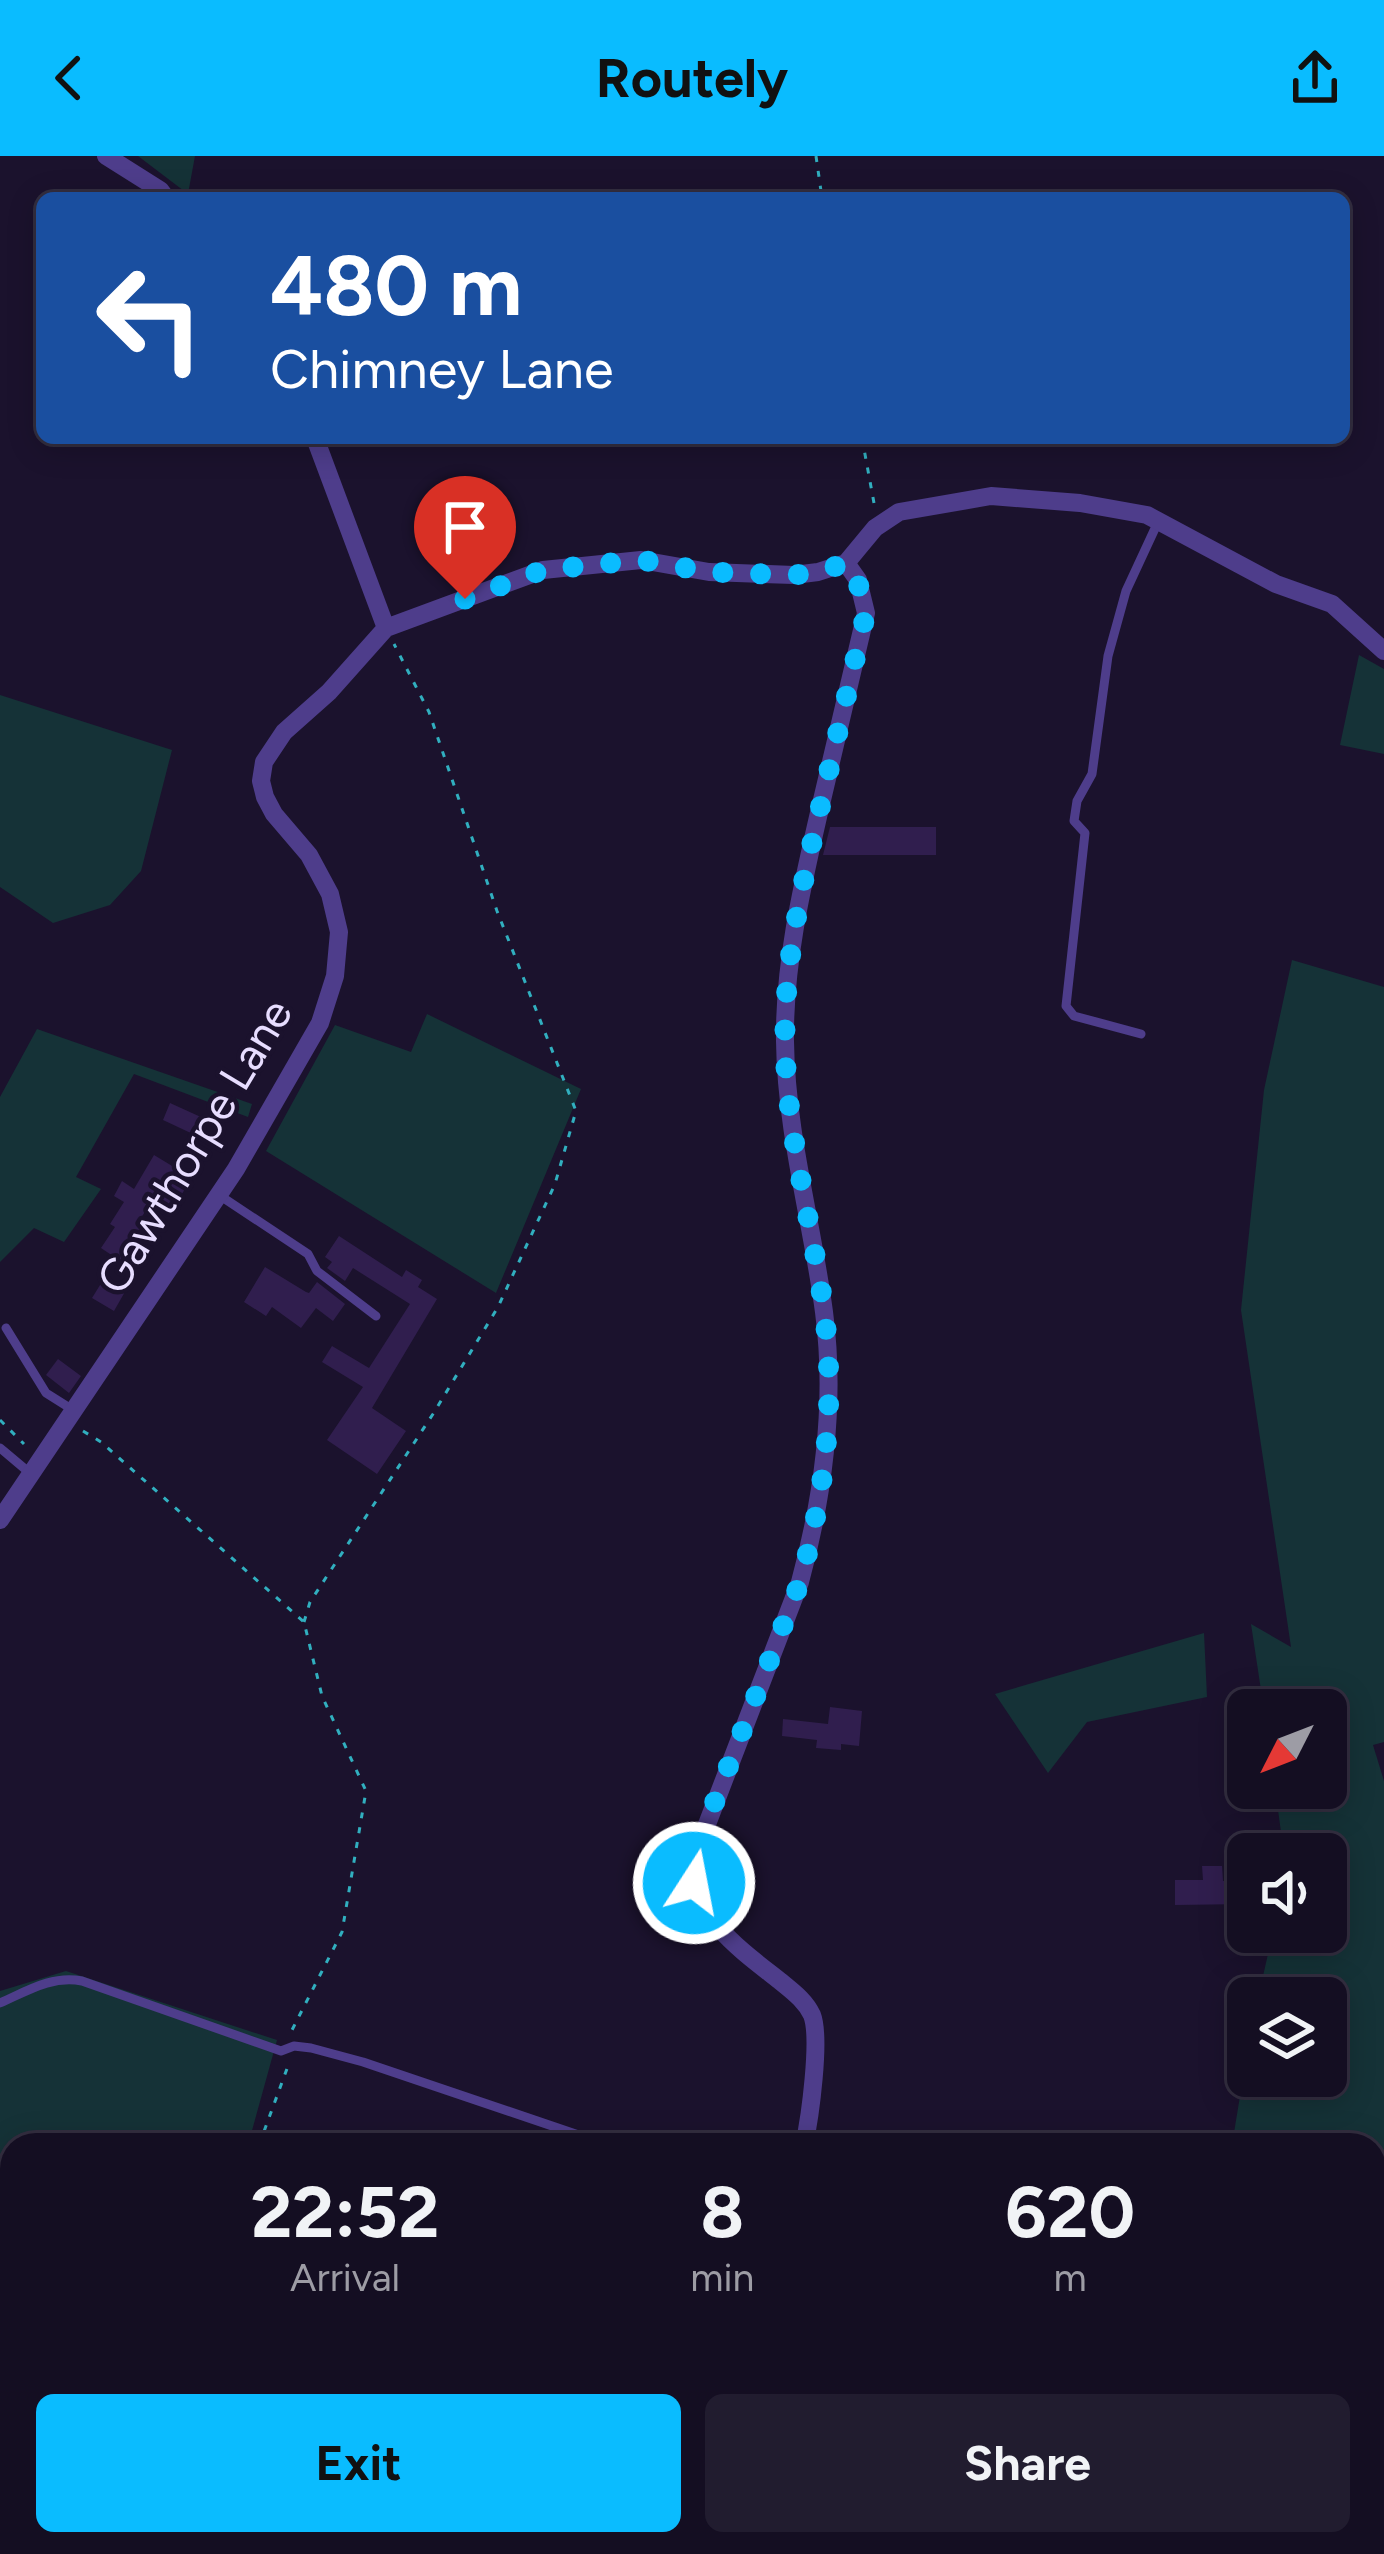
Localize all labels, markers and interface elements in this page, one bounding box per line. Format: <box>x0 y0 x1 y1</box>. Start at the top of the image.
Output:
icon: back <box>36 45 102 111</box>
icon: share <box>1282 45 1348 111</box>
text: Routely <box>596 46 788 111</box>
text: 480 m <box>270 235 522 336</box>
icon: left <box>72 240 228 396</box>
text: Chimney Lane <box>270 337 613 402</box>
pin <box>414 476 516 599</box>
icon: arrive <box>432 494 498 560</box>
street label: Gawthorpe Lane <box>85 989 303 1303</box>
north arrow <box>1227 1689 1347 1809</box>
map controls <box>1227 1689 1347 2097</box>
position arrow <box>631 1820 757 1946</box>
button: sound <box>1227 1833 1347 1953</box>
button: layers <box>1227 1977 1347 2097</box>
text: 22:52 <box>251 2169 439 2255</box>
text: 8 <box>700 2169 744 2255</box>
text: 620 <box>1005 2169 1135 2255</box>
text: Arrival <box>290 2254 400 2301</box>
text: min <box>690 2254 754 2301</box>
text: m <box>1054 2254 1087 2301</box>
button: Exit <box>36 2394 681 2532</box>
button: Share <box>705 2394 1350 2532</box>

